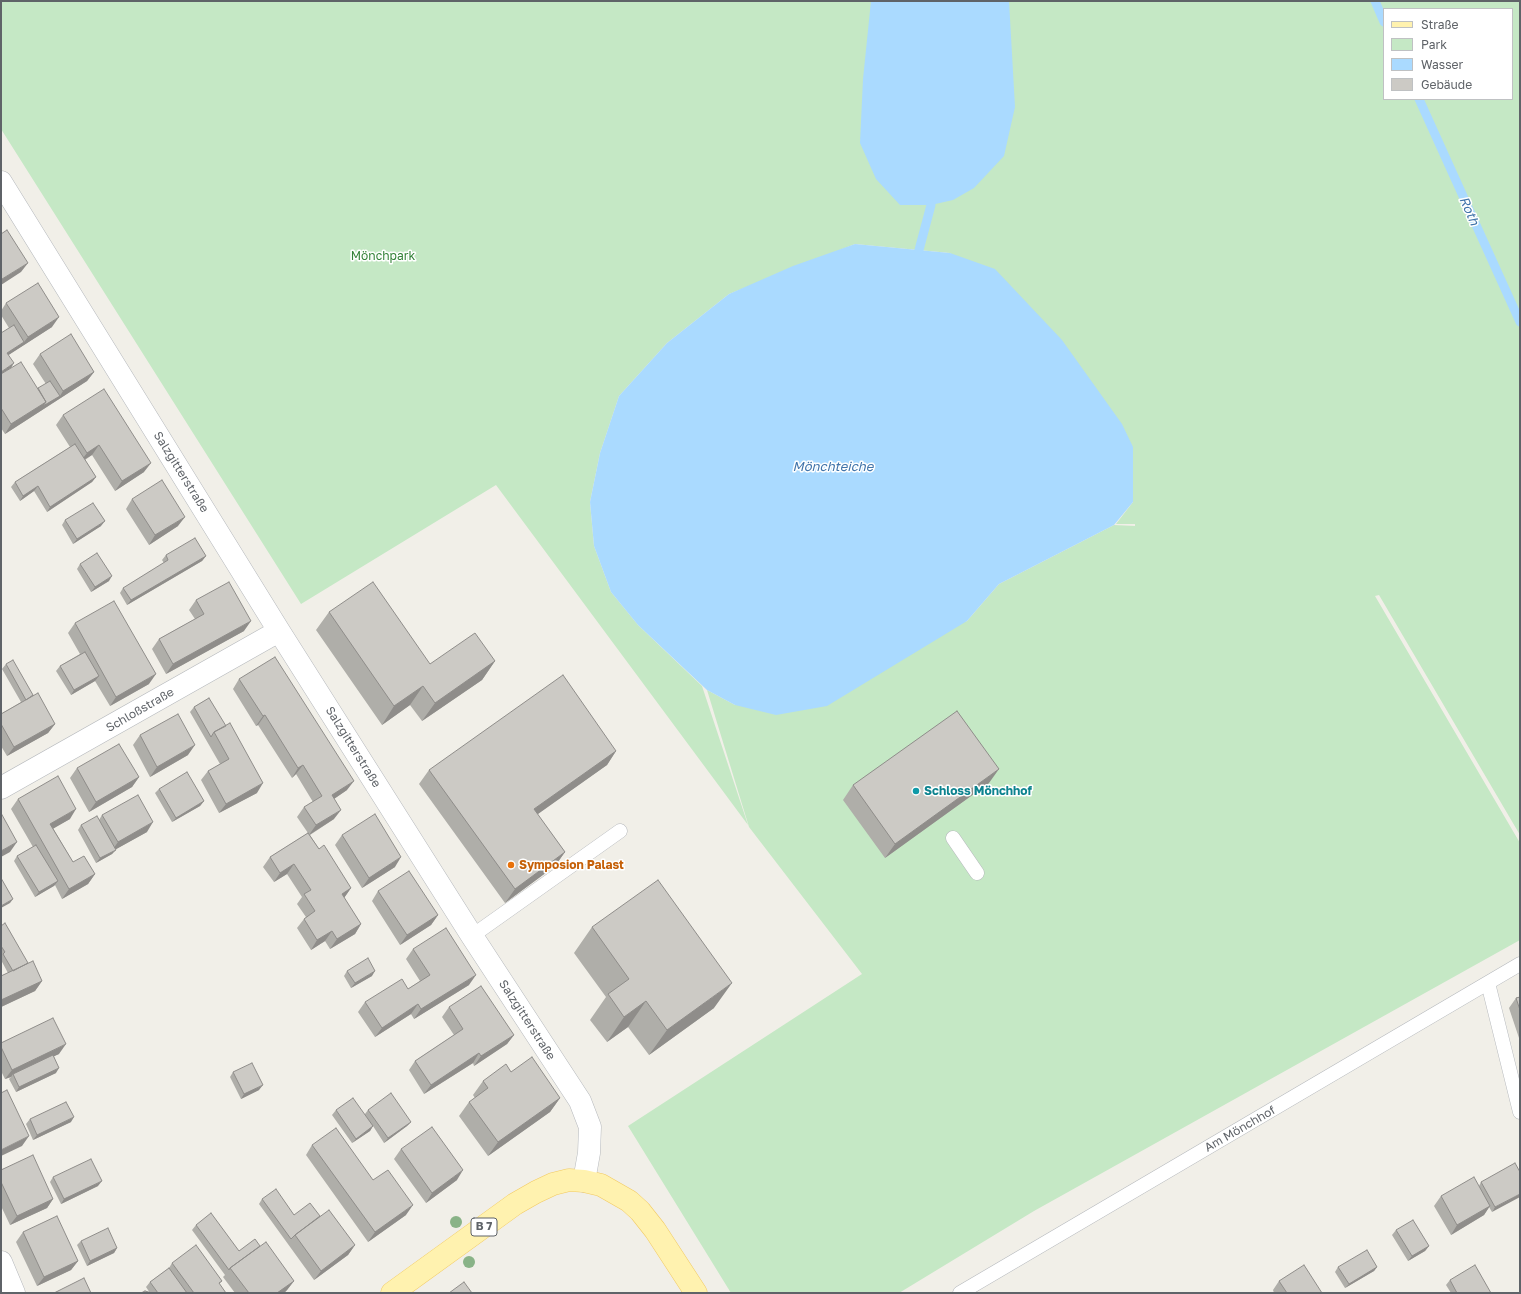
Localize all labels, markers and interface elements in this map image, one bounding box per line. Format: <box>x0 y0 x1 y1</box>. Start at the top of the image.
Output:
legend <box>1383 8 1513 100</box>
text: Straße <box>1421 17 1459 32</box>
text: Park <box>1421 37 1447 52</box>
text: Wasser <box>1421 57 1463 72</box>
text: Gebäude <box>1421 77 1472 92</box>
water label: Roth <box>1456 194 1482 228</box>
park label: Mönchpark <box>351 249 415 263</box>
street label: Salzgitterstraße <box>150 429 212 515</box>
water label: Mönchteiche <box>793 459 873 475</box>
street label: Schloßstraße <box>104 685 176 735</box>
street label: Salzgitterstraße <box>322 704 384 790</box>
place label: Schloss Mönchhof <box>924 784 1032 798</box>
marker: Schloss Mönchhof <box>911 786 921 796</box>
place label: Symposion Palast <box>519 858 624 872</box>
marker: Symposion Palast <box>506 860 516 870</box>
street label: Salzgitterstraße <box>496 977 558 1063</box>
street label: Am Mönchhof <box>1202 1103 1278 1155</box>
road number: B 7 <box>471 1218 497 1236</box>

